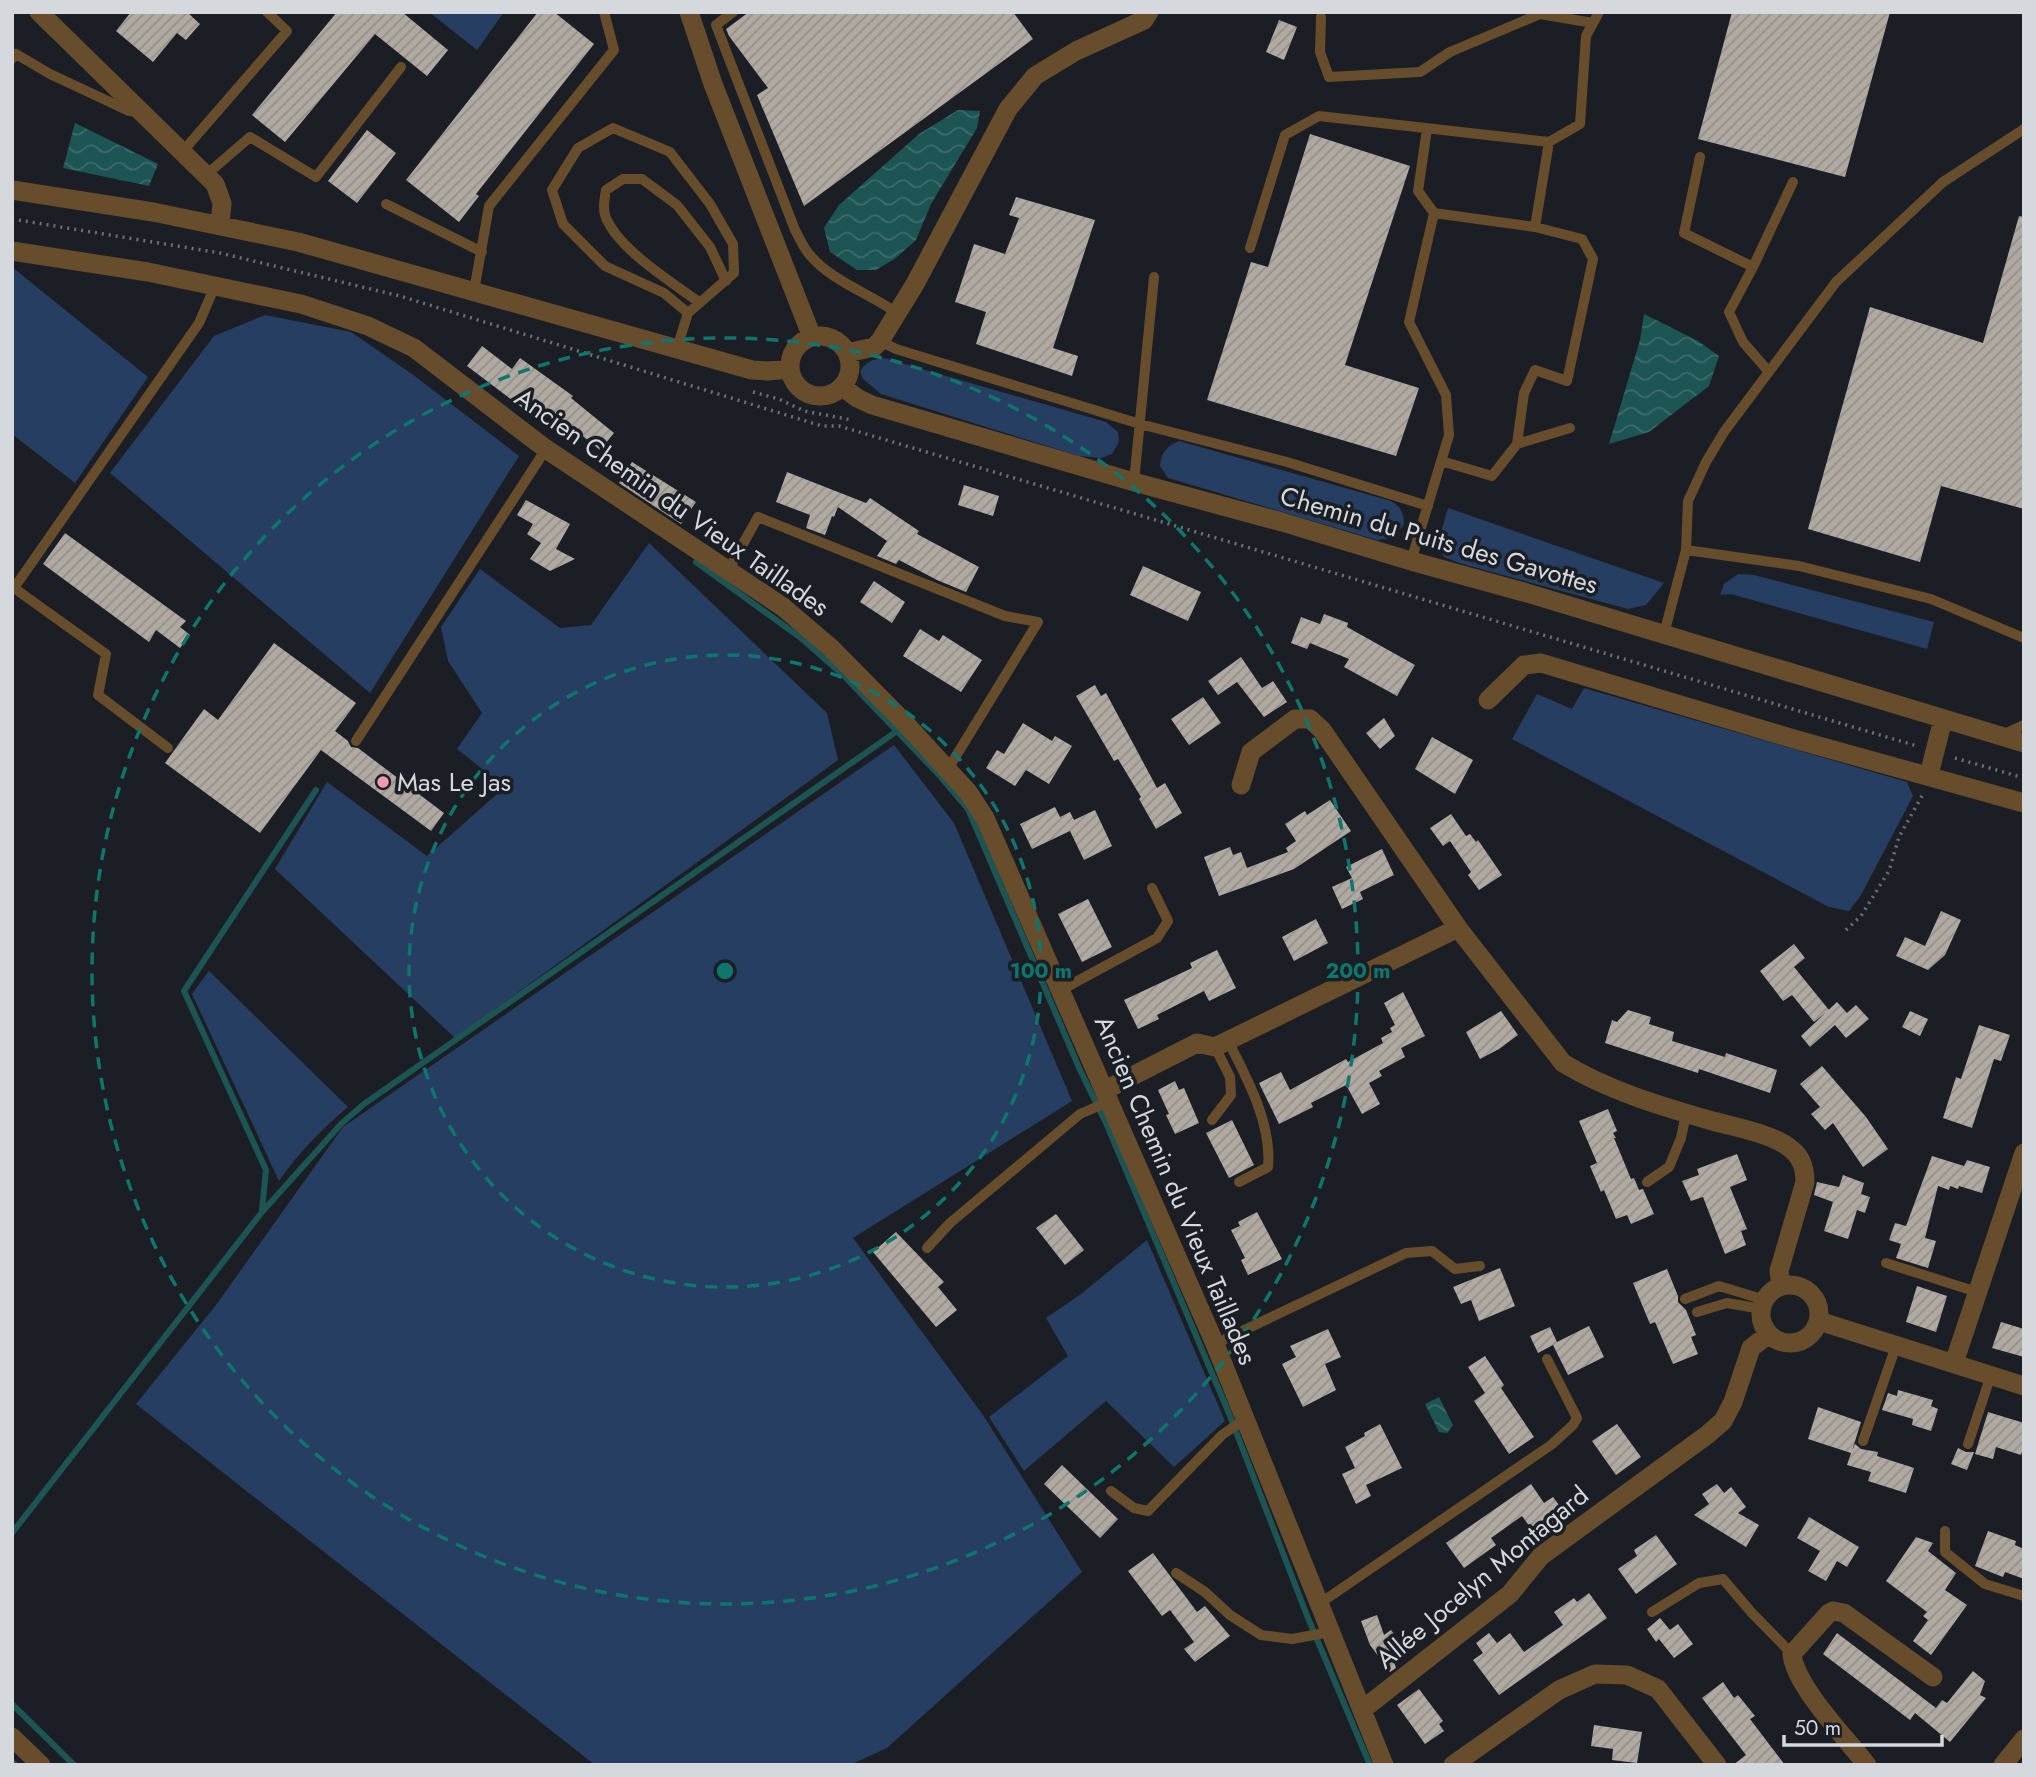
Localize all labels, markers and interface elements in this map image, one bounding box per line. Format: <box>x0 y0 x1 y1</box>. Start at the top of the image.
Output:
street label: Ancien Chemin du Vieux Taillades <box>507 379 837 625</box>
street label: Chemin du Puits des Gavottes <box>1276 476 1602 604</box>
place label: Mas Le Jas <box>397 763 511 801</box>
marker: Mas Le Jas <box>375 774 391 790</box>
text: 100 m <box>1010 956 1072 986</box>
text: 200 m <box>1325 956 1391 986</box>
centre of rings <box>713 959 737 983</box>
street label: Ancien Chemin du Vieux Taillades <box>1085 1009 1267 1371</box>
street label: Allée Jocelyn Montagard <box>1367 1476 1597 1678</box>
scale bar <box>1784 1704 1941 1748</box>
text: 50 m <box>1794 1713 1841 1743</box>

